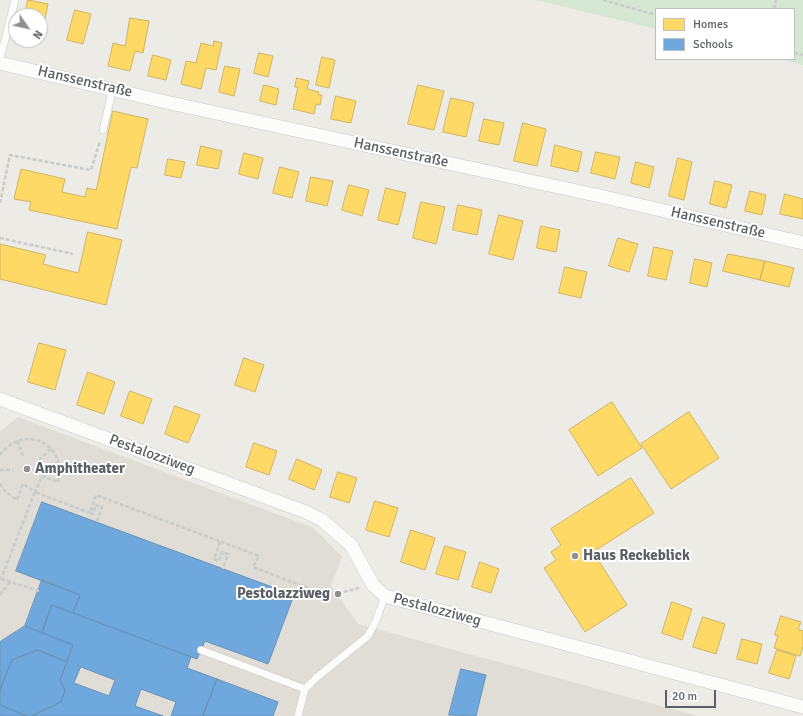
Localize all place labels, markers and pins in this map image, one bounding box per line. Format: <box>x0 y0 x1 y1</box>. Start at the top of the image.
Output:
place label: Amphitheater <box>35 460 125 478</box>
marker: Amphitheater <box>22 464 32 474</box>
place label: Haus Reckeblick <box>583 547 690 565</box>
marker: Haus Reckeblick <box>570 551 580 561</box>
place label: Pestolazziweg <box>237 585 330 603</box>
marker: Pestolazziweg <box>333 589 343 599</box>

